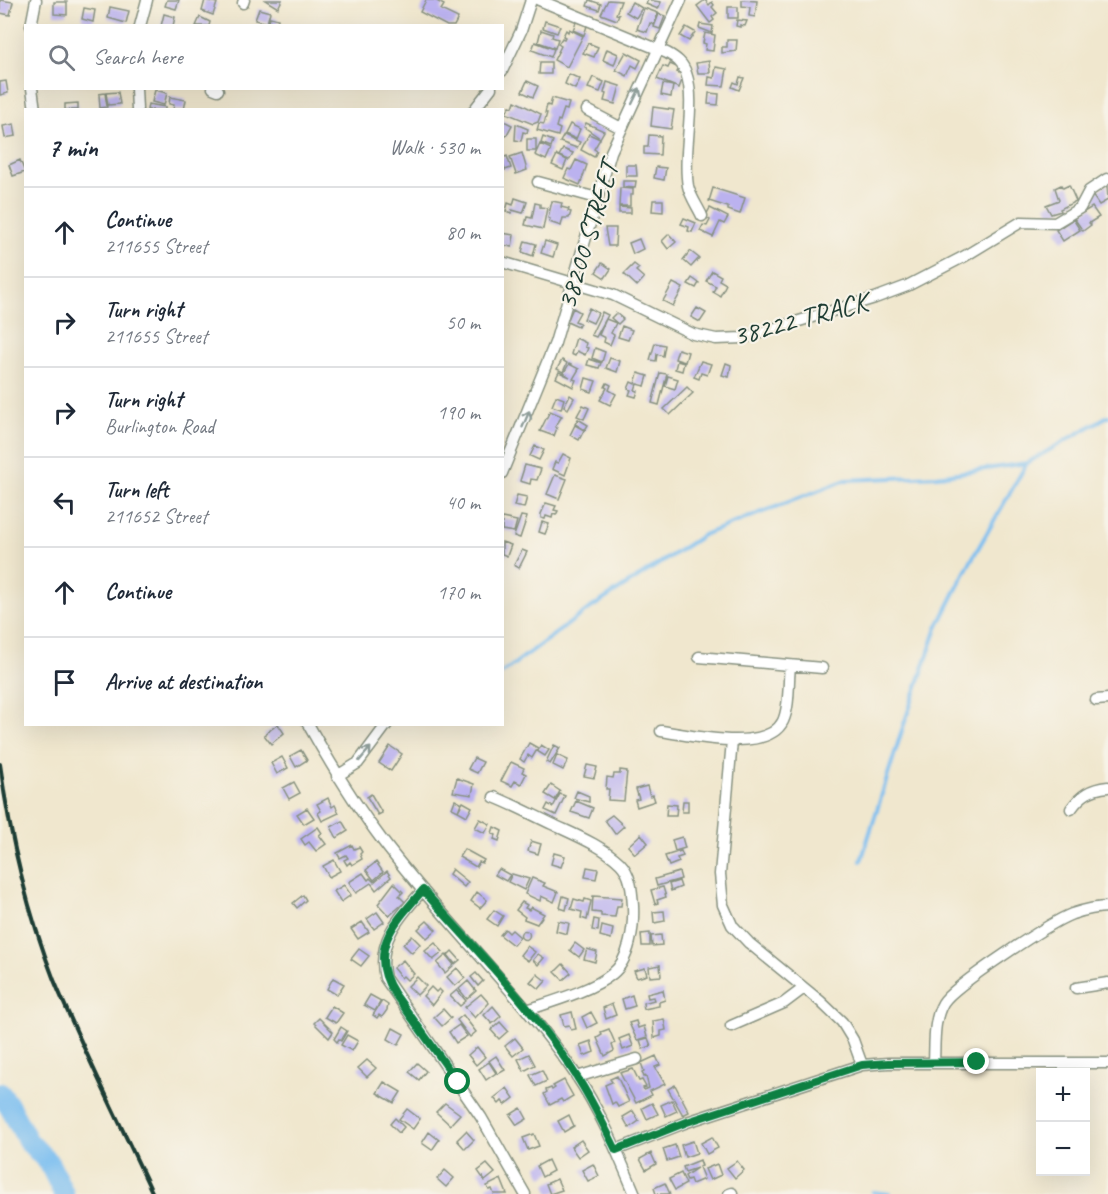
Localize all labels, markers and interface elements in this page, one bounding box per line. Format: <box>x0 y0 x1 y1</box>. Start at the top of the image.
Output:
search box <box>24 24 504 90</box>
icon: search <box>45 41 78 74</box>
text: Search here <box>93 43 183 71</box>
one-way arrow <box>631 88 643 106</box>
text: 7 min <box>48 131 98 164</box>
text: Walk · 530 m <box>390 135 480 160</box>
street label: 38200 STREET <box>548 151 628 313</box>
text: Continue <box>105 206 171 234</box>
icon: ahead <box>48 216 81 249</box>
text: 80 m <box>446 220 480 245</box>
text: 211655 Street <box>105 234 207 259</box>
street label: 38222 TRACK <box>729 282 877 353</box>
text: Turn right <box>105 296 182 324</box>
icon: right <box>48 306 81 339</box>
text: 50 m <box>446 310 480 335</box>
text: 211655 Street <box>105 324 207 349</box>
text: Turn right <box>105 386 182 414</box>
icon: right <box>48 396 81 429</box>
text: 190 m <box>437 400 480 425</box>
one-way arrow <box>521 410 532 428</box>
text: Burlington Road <box>105 414 214 439</box>
text: Turn left <box>105 476 169 504</box>
icon: left <box>48 486 81 519</box>
text: 40 m <box>446 490 480 515</box>
text: 211652 Street <box>105 504 207 529</box>
icon: ahead <box>48 576 81 609</box>
text: Continue <box>105 578 171 606</box>
text: 170 m <box>437 580 480 605</box>
icon: arrive <box>48 666 81 699</box>
text: Arrive at destination <box>105 668 262 696</box>
one-way arrow <box>359 746 372 762</box>
route end <box>963 1048 989 1074</box>
route start <box>444 1068 470 1094</box>
map controls <box>1036 1068 1090 1176</box>
button: + <box>1036 1068 1090 1122</box>
button: − <box>1036 1122 1090 1176</box>

